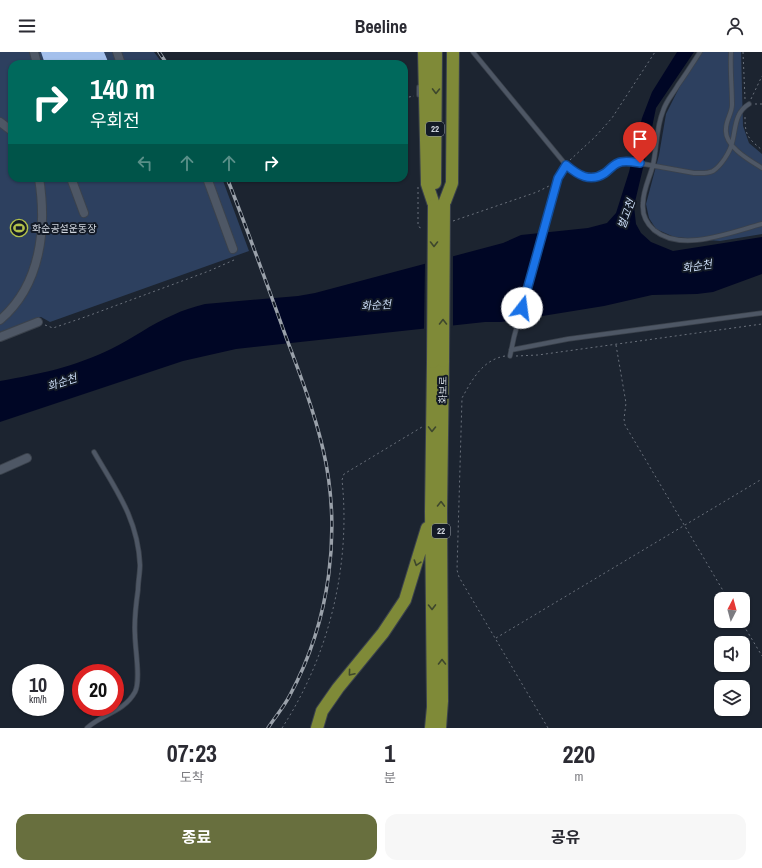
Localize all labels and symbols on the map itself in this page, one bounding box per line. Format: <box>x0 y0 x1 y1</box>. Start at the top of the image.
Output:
one-way arrow <box>432 88 440 94</box>
road number: 22 <box>426 122 444 136</box>
pin <box>623 122 657 163</box>
water label: 벌고천 <box>614 196 638 231</box>
sports icon: 화순공설운동장 <box>9 218 29 238</box>
place label: 화순공설운동장 <box>32 222 96 235</box>
one-way arrow <box>430 241 438 247</box>
water label: 화순천 <box>681 256 715 275</box>
position arrow <box>501 287 543 329</box>
water label: 화순천 <box>360 297 393 313</box>
one-way arrow <box>439 319 447 325</box>
water label: 화순천 <box>45 370 80 393</box>
street label: 화보로 <box>436 376 450 404</box>
one-way arrow <box>428 426 437 432</box>
one-way arrow <box>437 501 445 507</box>
road number: 22 <box>432 524 450 538</box>
one-way arrow <box>413 559 422 566</box>
north arrow <box>714 592 750 628</box>
one-way arrow <box>428 604 436 610</box>
one-way arrow <box>438 659 446 665</box>
speed limit sign: 20 <box>72 664 124 716</box>
one-way arrow <box>349 668 356 675</box>

